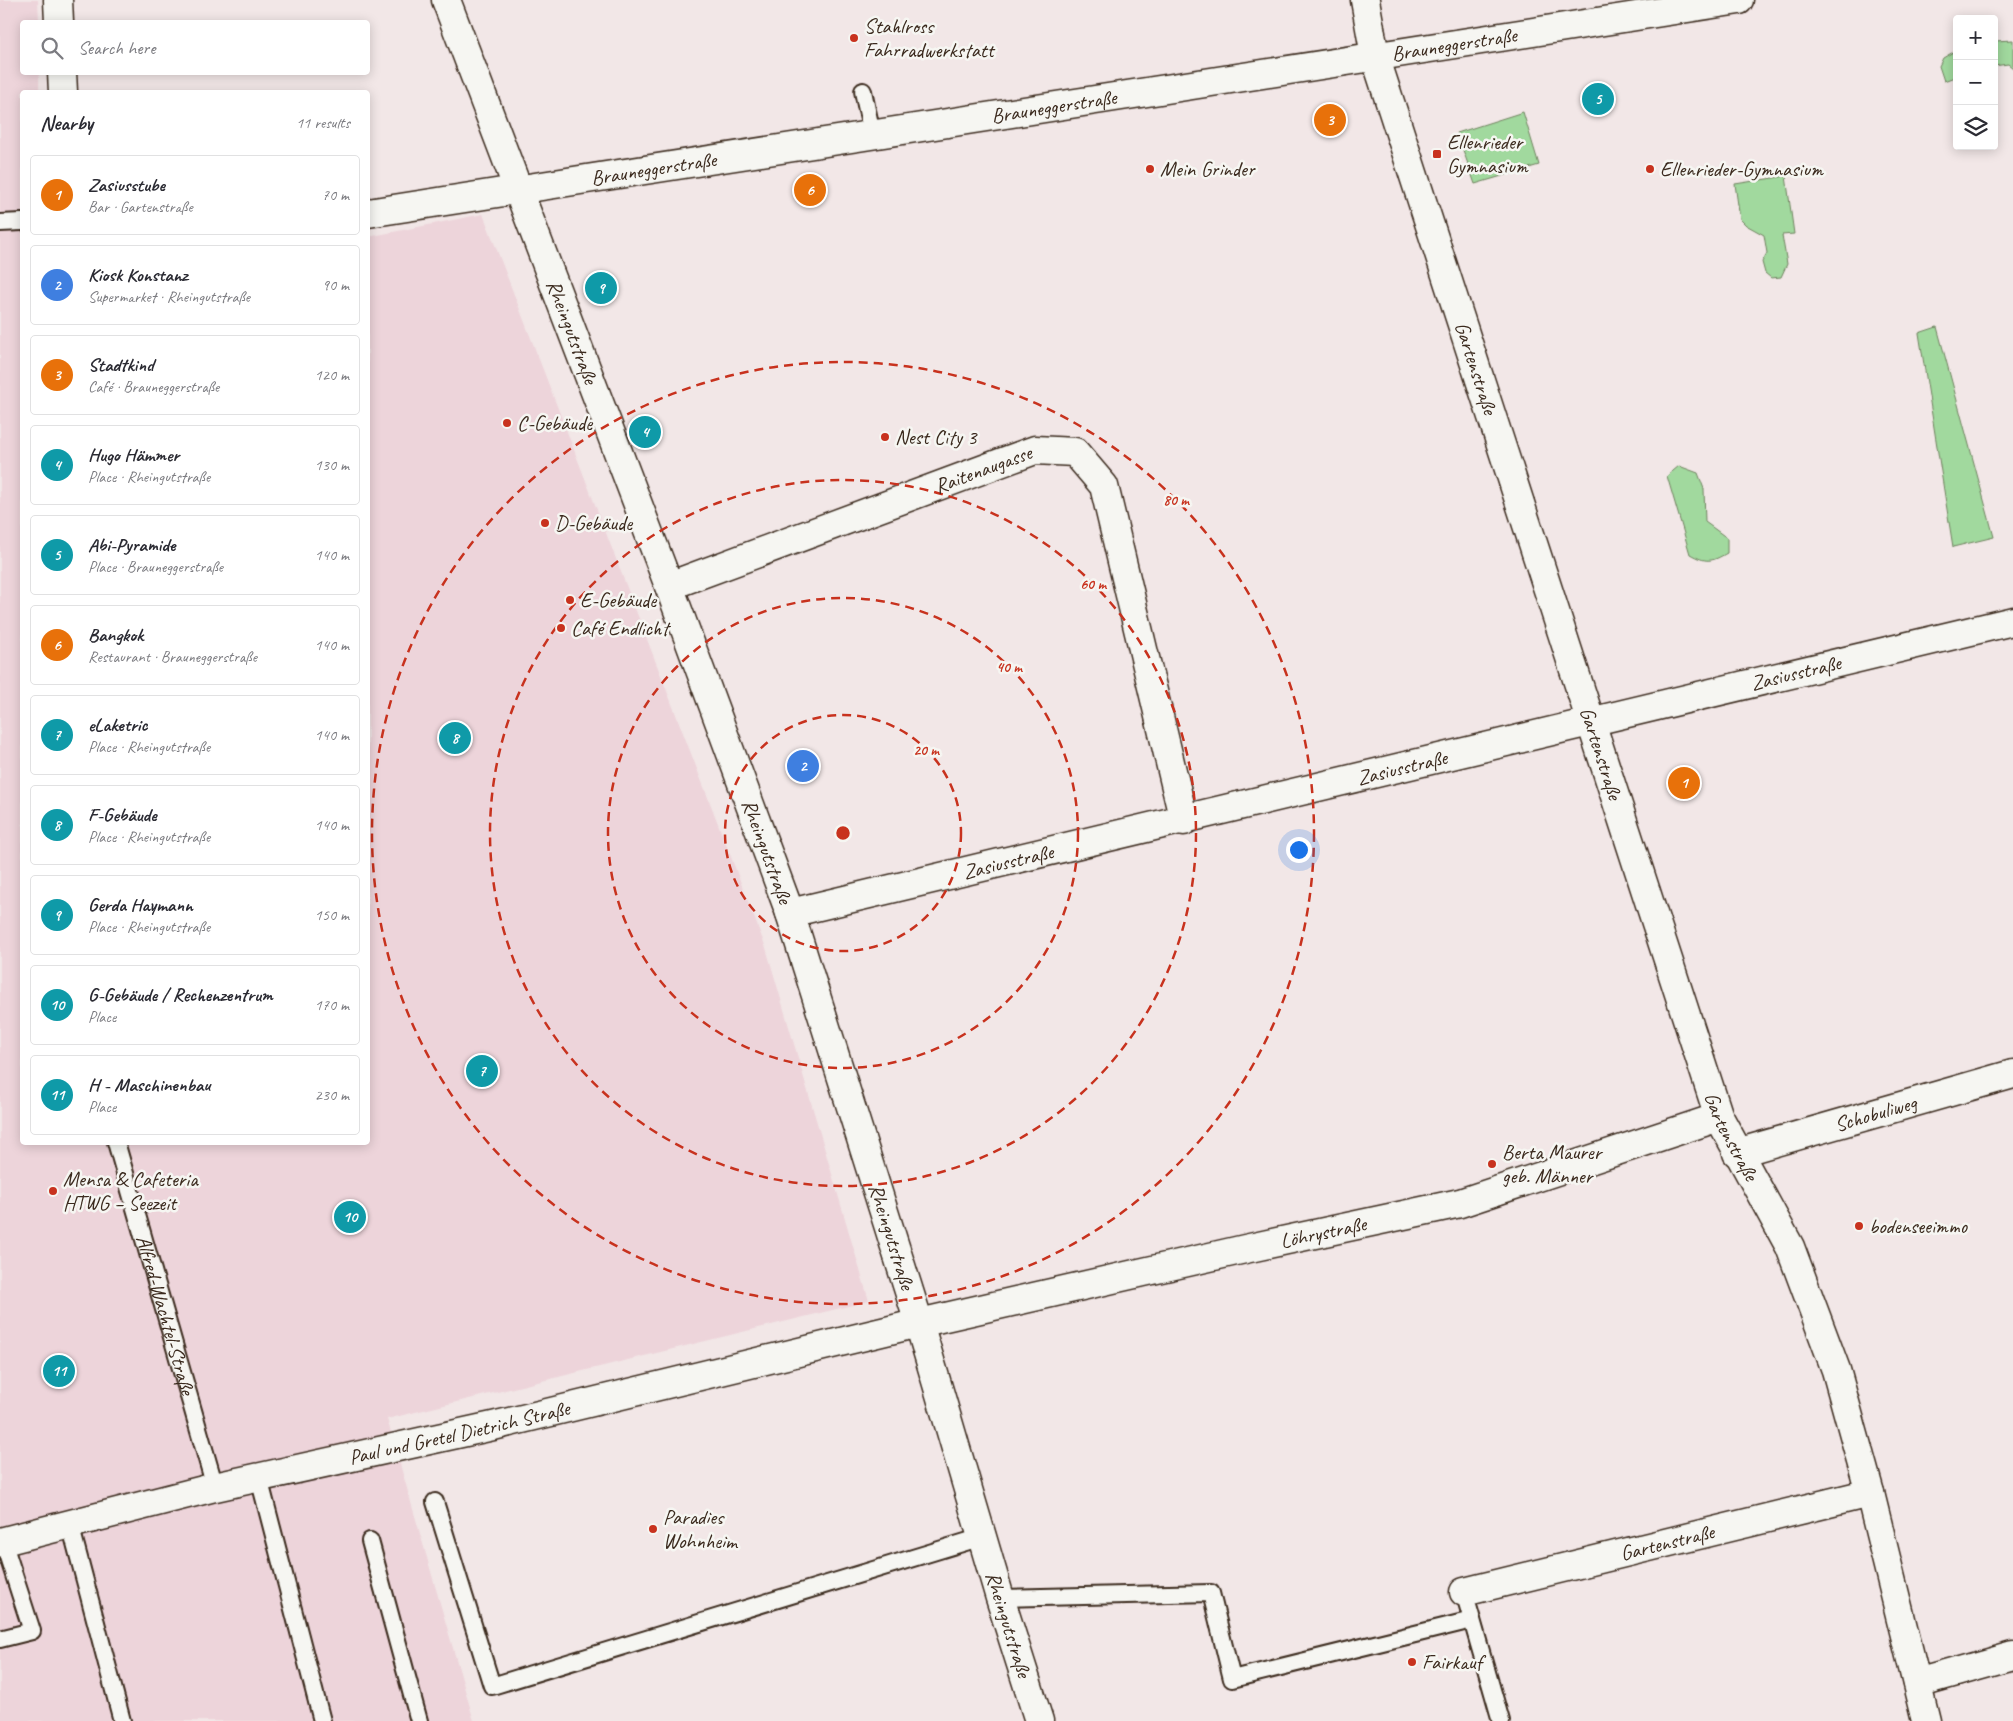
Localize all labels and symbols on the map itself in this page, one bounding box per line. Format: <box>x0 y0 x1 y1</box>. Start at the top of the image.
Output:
place label: Stahlross Fahrradwerkstatt <box>864 13 996 63</box>
street label: Brauneggerstraße <box>1390 21 1520 67</box>
marker: Stahlross Fahrradwerkstatt <box>848 32 860 44</box>
pin: 5 <box>1582 80 1614 118</box>
street label: Brauneggerstraße <box>989 84 1120 129</box>
pin: 3 <box>1314 101 1346 139</box>
place label: Ellenrieder Gymnasium <box>1447 129 1529 179</box>
street label: Brauneggerstraße <box>589 146 720 191</box>
marker: Ellenrieder Gymnasium <box>1431 148 1443 160</box>
place label: Mein Grinder <box>1160 156 1256 182</box>
place label: Ellenrieder-Gymnasium <box>1660 156 1824 182</box>
marker: Mein Grinder <box>1144 163 1156 175</box>
marker: Ellenrieder-Gymnasium <box>1644 163 1656 175</box>
pin: 6 <box>794 171 826 209</box>
pin: 9 <box>585 269 617 307</box>
street label: Rheingutstraße <box>541 276 605 390</box>
street label: Gartenstraße <box>1449 319 1504 420</box>
place label: C-Gebäude <box>517 410 593 436</box>
pin: 4 <box>629 413 661 451</box>
marker: C-Gebäude <box>501 417 513 429</box>
place label: Nest City 3 <box>895 424 978 450</box>
marker: Nest City 3 <box>879 431 891 443</box>
street label: Raitenaugasse <box>931 439 1037 499</box>
text: 80 m <box>1163 491 1190 510</box>
place label: D-Gebäude <box>555 510 633 536</box>
marker: D-Gebäude <box>539 517 551 529</box>
text: 60 m <box>1080 575 1107 594</box>
place label: E-Gebäude <box>580 587 657 613</box>
marker: E-Gebäude <box>564 594 576 606</box>
place label: Café Endlicht <box>571 615 671 641</box>
marker: Café Endlicht <box>555 622 567 634</box>
street label: Zasiusstraße <box>1748 649 1846 696</box>
text: 40 m <box>996 658 1023 677</box>
street label: Gartenstraße <box>1574 704 1629 805</box>
pin: 8 <box>439 719 471 757</box>
text: 20 m <box>913 741 940 760</box>
street label: Zasiusstraße <box>1354 744 1452 791</box>
pin: 2 <box>787 747 819 785</box>
pin: 1 <box>1668 764 1700 802</box>
street label: Rheingutstraße <box>736 796 799 909</box>
centre of rings <box>834 824 852 842</box>
your location <box>1286 837 1312 863</box>
street label: Zasiusstraße <box>960 838 1058 885</box>
pin: 7 <box>466 1052 498 1090</box>
street label: Gartenstraße <box>1699 1089 1765 1187</box>
street label: Schobuliweg <box>1832 1089 1921 1137</box>
place label: Berta Maurer geb. Männer <box>1502 1139 1604 1189</box>
marker: Berta Maurer geb. Männer <box>1486 1158 1498 1170</box>
place label: Mensa & Cafeteria HTWG – Seezeit <box>63 1166 199 1216</box>
street label: Rheingutstraße <box>863 1181 921 1295</box>
marker: Mensa & Cafeteria HTWG – Seezeit <box>47 1185 59 1197</box>
pin: 10 <box>334 1198 366 1236</box>
street label: Löhrystraße <box>1278 1210 1370 1254</box>
place label: bodenseeimmo <box>1869 1213 1968 1239</box>
marker: bodenseeimmo <box>1853 1220 1865 1232</box>
street label: Alfred-Wachtel-Straße <box>130 1232 201 1400</box>
pin: 11 <box>43 1352 75 1390</box>
street label: Paul und Gretel Dietrich Straße <box>346 1394 574 1470</box>
place label: Paradies Wohnheim <box>663 1504 739 1554</box>
street label: Gartenstraße <box>1617 1518 1719 1566</box>
marker: Paradies Wohnheim <box>647 1523 659 1535</box>
street label: Rheingutstraße <box>980 1569 1038 1683</box>
place label: Fairkauf <box>1422 1649 1487 1675</box>
marker: Fairkauf <box>1406 1656 1418 1668</box>

